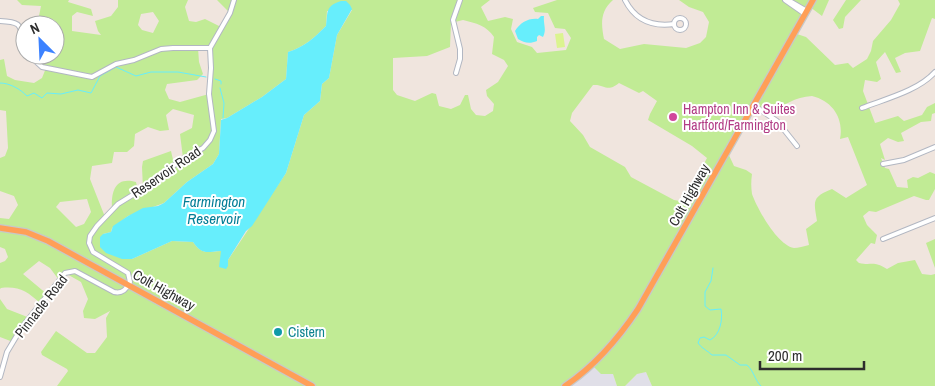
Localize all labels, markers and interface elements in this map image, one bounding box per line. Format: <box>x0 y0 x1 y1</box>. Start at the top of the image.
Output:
north arrow <box>15 15 65 65</box>
text: N <box>27 18 42 38</box>
place label: Hampton Inn & Suites Hartford/Farmington <box>683 100 796 134</box>
marker: Hampton Inn & Suites Hartford/Farmington <box>667 111 679 123</box>
street label: Reservoir Road <box>128 142 204 202</box>
street label: Colt Highway <box>665 161 714 229</box>
water label: Farmington Reservoir <box>183 191 245 229</box>
street label: Colt Highway <box>130 266 198 315</box>
street label: Pinnacle Road <box>11 271 71 341</box>
place label: Cistern <box>288 323 325 341</box>
marker: Cistern <box>272 326 284 338</box>
scale bar <box>760 338 864 370</box>
text: 200 m <box>768 345 802 366</box>

